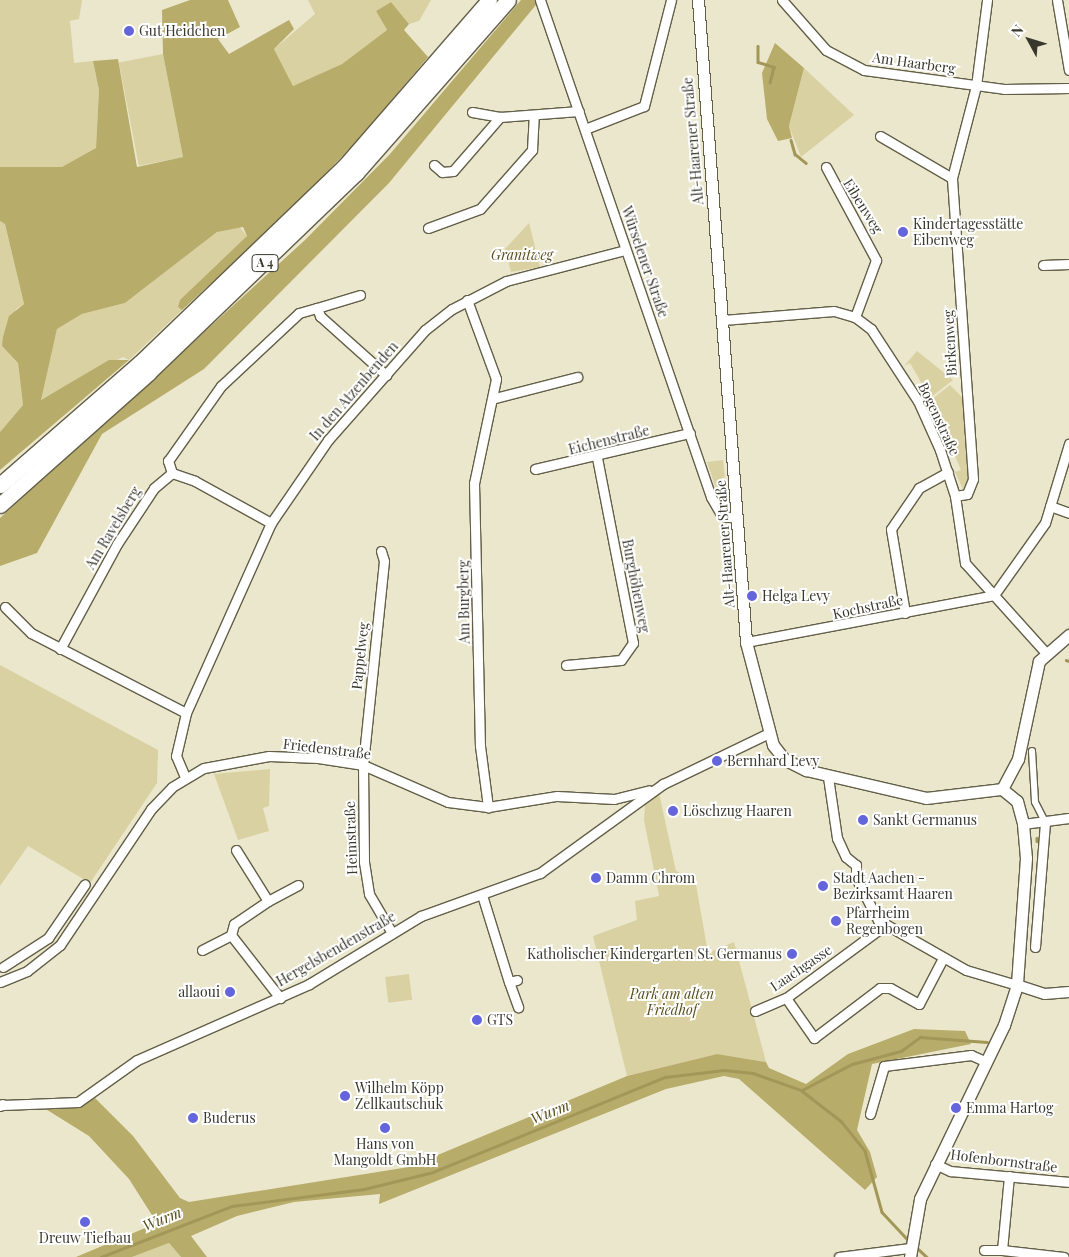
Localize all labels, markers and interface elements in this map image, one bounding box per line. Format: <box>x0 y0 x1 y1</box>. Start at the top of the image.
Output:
north arrow <box>1004 15 1054 65</box>
text: N <box>1006 20 1028 40</box>
place label: Gut Heidchen <box>139 23 226 39</box>
marker: Gut Heidchen <box>123 25 135 37</box>
street label: Am Haarberg <box>871 49 957 77</box>
street label: Alt-Haarener Straße <box>679 76 707 206</box>
street label: Eibenweg <box>840 176 886 236</box>
street label: Würselener Straße <box>618 204 672 320</box>
place label: Kindertagesstätte Eibenweg <box>913 216 1023 248</box>
marker: Kindertagesstätte Eibenweg <box>897 226 909 238</box>
park label: Granitweg <box>491 247 553 263</box>
road number: A 4 <box>251 254 279 272</box>
street label: Birkenweg <box>940 309 960 377</box>
street label: In den Atzenbenden <box>306 338 402 444</box>
street label: Bogenstraße <box>915 380 963 458</box>
street label: Eichenstraße <box>567 422 651 458</box>
street label: Alt-Haarener Straße <box>712 479 738 609</box>
street label: Am Ravelsberg <box>82 484 144 572</box>
street label: Burghöhenweg <box>619 538 653 634</box>
street label: Am Burgberg <box>455 560 473 644</box>
place label: Helga Levy <box>762 588 830 604</box>
marker: Helga Levy <box>746 590 758 602</box>
street label: Kochstraße <box>831 591 905 623</box>
street label: Pappelweg <box>348 622 372 690</box>
street label: Friedenstraße <box>282 735 372 763</box>
place label: Bernhard Levy <box>727 753 819 769</box>
marker: Bernhard Levy <box>711 755 723 767</box>
street label: Heimstraße <box>341 801 361 875</box>
place label: Löschzug Haaren <box>683 803 792 819</box>
marker: Löschzug Haaren <box>667 805 679 817</box>
place label: Sankt Germanus <box>873 812 977 828</box>
marker: Sankt Germanus <box>857 814 869 826</box>
place label: Damm Chrom <box>606 870 695 886</box>
place label: Stadt Aachen - Bezirksamt Haaren <box>833 870 953 902</box>
marker: Damm Chrom <box>590 872 602 884</box>
marker: Stadt Aachen - Bezirksamt Haaren <box>817 880 829 892</box>
place label: Pfarrheim Regenbogen <box>846 905 923 938</box>
street label: Hergelsbendenstraße <box>273 908 399 990</box>
marker: Pfarrheim Regenbogen <box>830 915 842 927</box>
street label: Laachgasse <box>767 941 835 995</box>
place label: Katholischer Kindergarten St. Germanus <box>527 946 782 962</box>
marker: Katholischer Kindergarten St. Germanus <box>786 948 798 960</box>
place label: allaoui <box>178 984 220 1000</box>
marker: allaoui <box>224 986 236 998</box>
park label: Park am alten Friedhof <box>630 986 714 1019</box>
place label: GTS <box>487 1012 513 1028</box>
marker: GTS <box>471 1014 483 1026</box>
place label: Wilhelm Köpp Zellkautschuk <box>355 1080 444 1112</box>
marker: Wilhelm Köpp Zellkautschuk <box>339 1090 351 1102</box>
water label: Wurm <box>528 1096 572 1128</box>
place label: Emma Hartog <box>966 1100 1054 1116</box>
marker: Emma Hartog <box>950 1102 962 1114</box>
place label: Buderus <box>203 1110 256 1126</box>
marker: Buderus <box>187 1112 199 1124</box>
marker: Hans von Mangoldt GmbH <box>379 1122 391 1134</box>
place label: Hans von Mangoldt GmbH <box>333 1136 437 1168</box>
street label: Hofenbornstraße <box>950 1146 1058 1176</box>
water label: Wurm <box>140 1203 184 1235</box>
marker: Dreuw Tiefbau <box>79 1216 91 1228</box>
place label: Dreuw Tiefbau <box>38 1230 132 1246</box>

